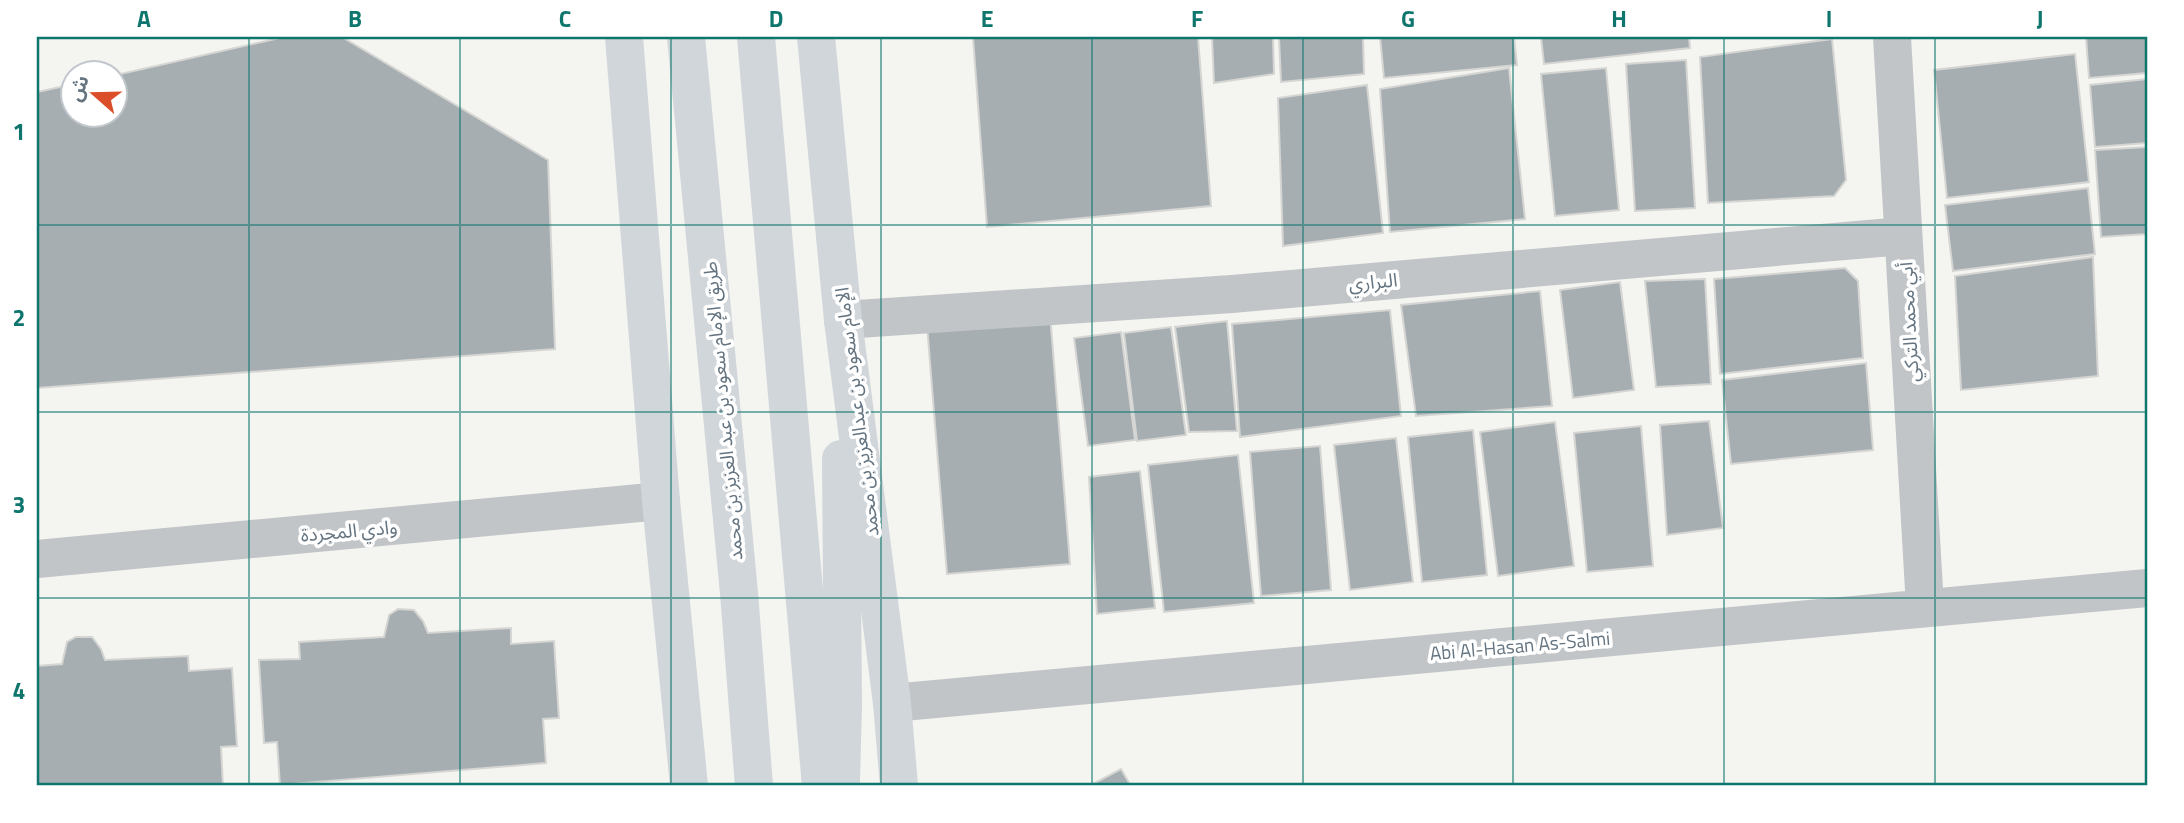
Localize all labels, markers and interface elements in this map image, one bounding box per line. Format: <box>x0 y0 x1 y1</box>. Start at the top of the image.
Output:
text: A <box>137 1 151 36</box>
text: B <box>348 1 362 36</box>
text: C <box>559 1 571 36</box>
text: D <box>769 1 783 36</box>
text: E <box>981 1 993 36</box>
text: F <box>1191 1 1203 36</box>
text: G <box>1401 1 1415 36</box>
text: H <box>1611 1 1627 36</box>
text: I <box>1826 1 1832 36</box>
text: J <box>2037 1 2043 36</box>
north arrow <box>60 60 130 130</box>
text: ش <box>59 71 96 105</box>
text: 1 <box>13 114 25 149</box>
street label: طريق الإمام سعود بن عبد العزيز بن محمد <box>694 260 751 562</box>
street label: أبي محمد التركي <box>1890 261 1927 383</box>
street label: البراري <box>1347 264 1399 299</box>
street label: الإمام سعود بن عبدالعزيز بن محمد <box>826 286 887 538</box>
text: 2 <box>13 300 25 335</box>
text: 3 <box>13 487 25 522</box>
street label: وادي المجردة <box>299 511 399 550</box>
street label: Abi Al-Hasan As-Salmi <box>1429 623 1611 667</box>
text: 4 <box>13 673 25 708</box>

